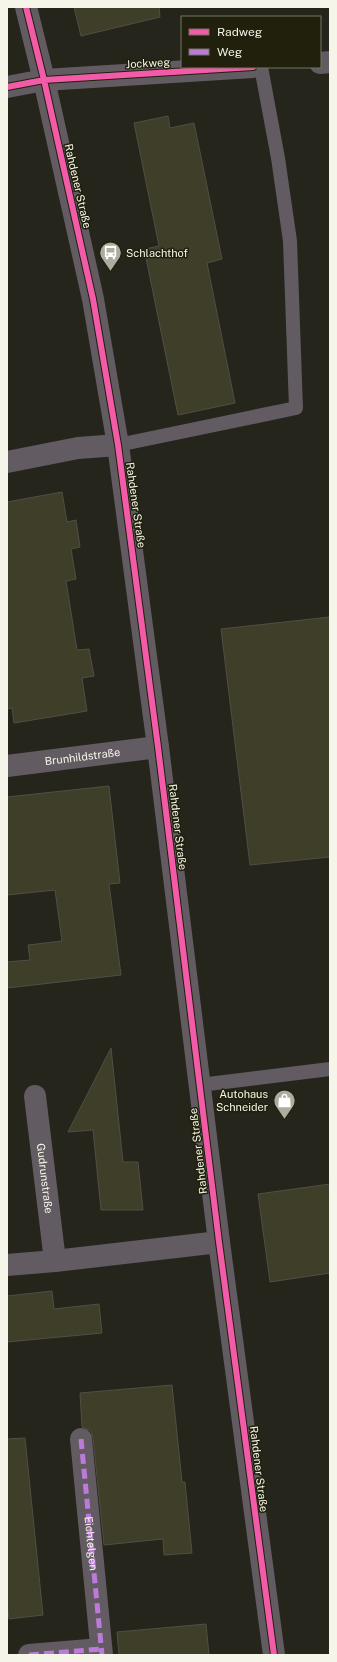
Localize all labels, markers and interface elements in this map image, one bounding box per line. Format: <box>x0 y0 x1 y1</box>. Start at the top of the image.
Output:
legend <box>181 16 321 68</box>
text: Radweg <box>217 25 262 39</box>
text: Weg <box>217 45 242 59</box>
street label: Jockweg <box>126 56 171 70</box>
street label: Rahdener Straße <box>62 143 94 229</box>
bus stop icon: Schlachthof <box>98 240 124 273</box>
place label: Schlachthof <box>126 247 189 259</box>
street label: Rahdener Straße <box>124 461 148 549</box>
street label: Brunhildstraße <box>44 746 121 767</box>
street label: Rahdener Straße <box>167 783 189 871</box>
shop icon: Autohaus Schneider <box>271 1087 297 1120</box>
place label: Autohaus Schneider <box>216 1088 268 1113</box>
street label: Rahdener Straße <box>187 1107 209 1195</box>
street label: Gudrunstraße <box>35 1143 55 1214</box>
street label: Rahdener Straße <box>248 1425 270 1513</box>
street label: Eichtelgen <box>83 1516 100 1571</box>

